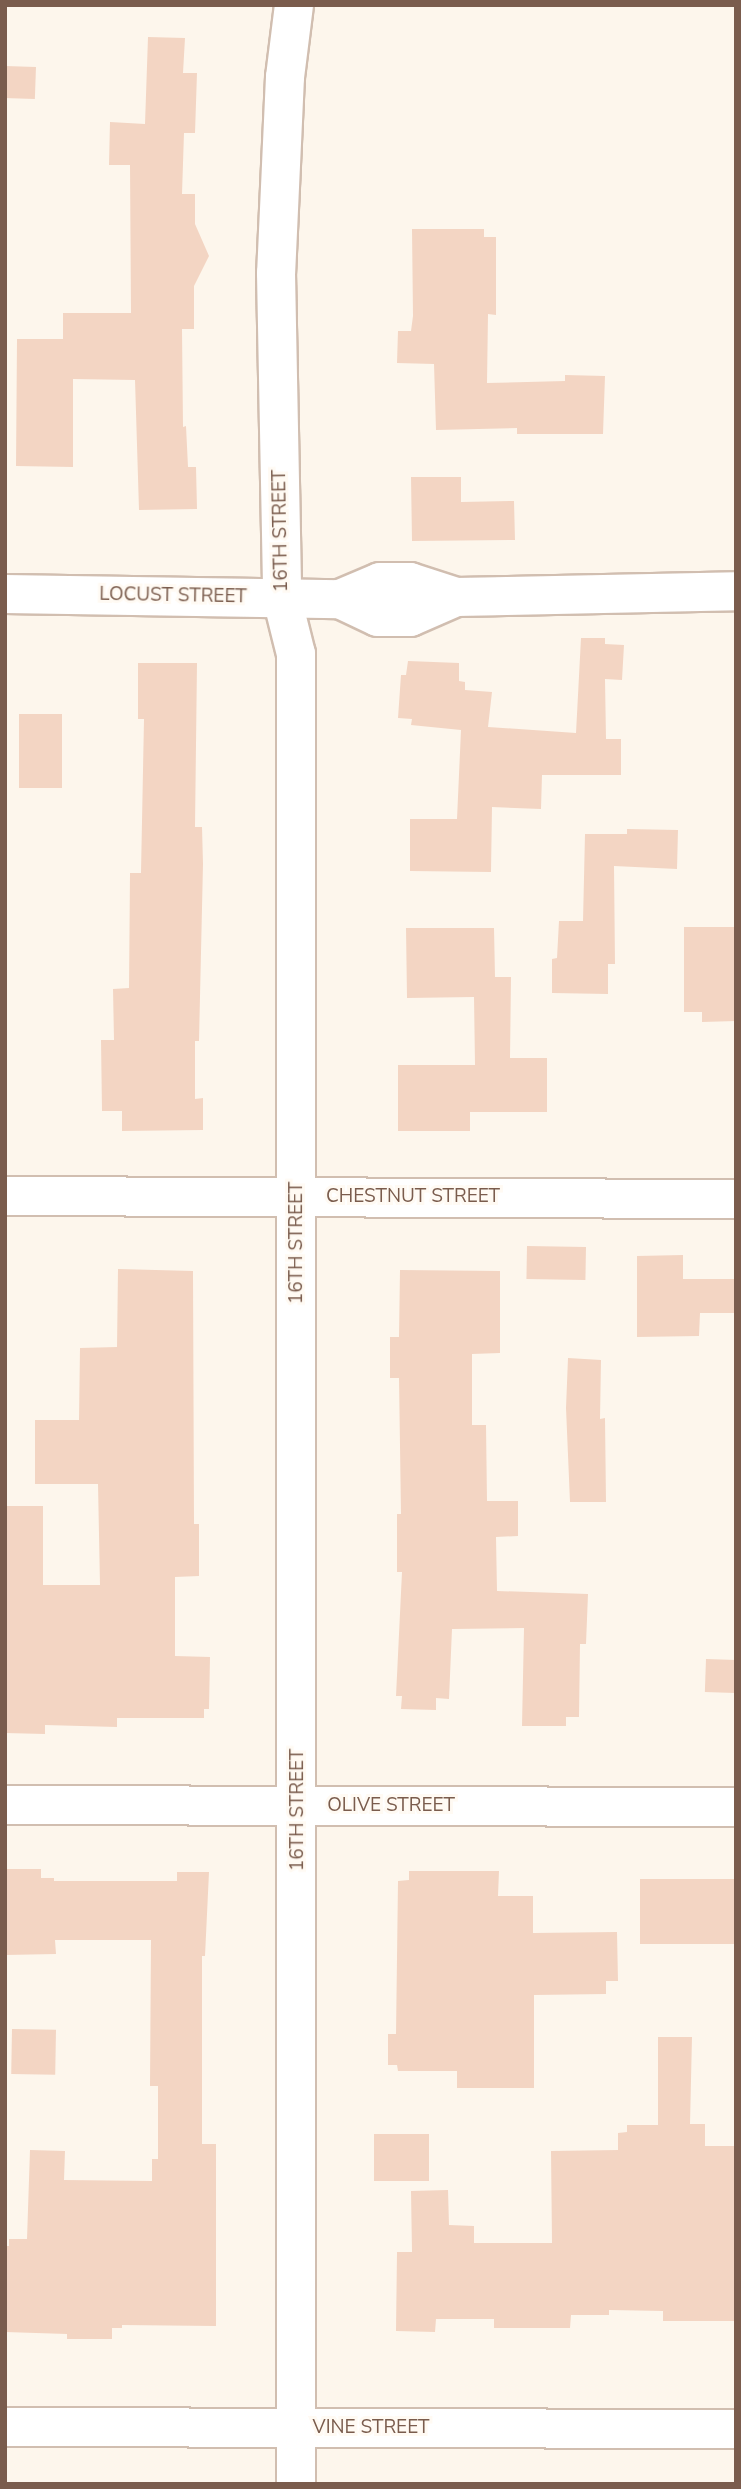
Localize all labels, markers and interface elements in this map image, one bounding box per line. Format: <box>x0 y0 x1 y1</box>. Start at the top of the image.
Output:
street label: 16TH STREET <box>269 470 293 592</box>
street label: LOCUST STREET <box>99 583 247 609</box>
street label: 16TH STREET <box>286 1182 308 1304</box>
street label: CHESTNUT STREET <box>326 1186 500 1208</box>
street label: 16TH STREET <box>287 1749 309 1871</box>
street label: OLIVE STREET <box>327 1795 455 1817</box>
street label: VINE STREET <box>313 2417 429 2439</box>

